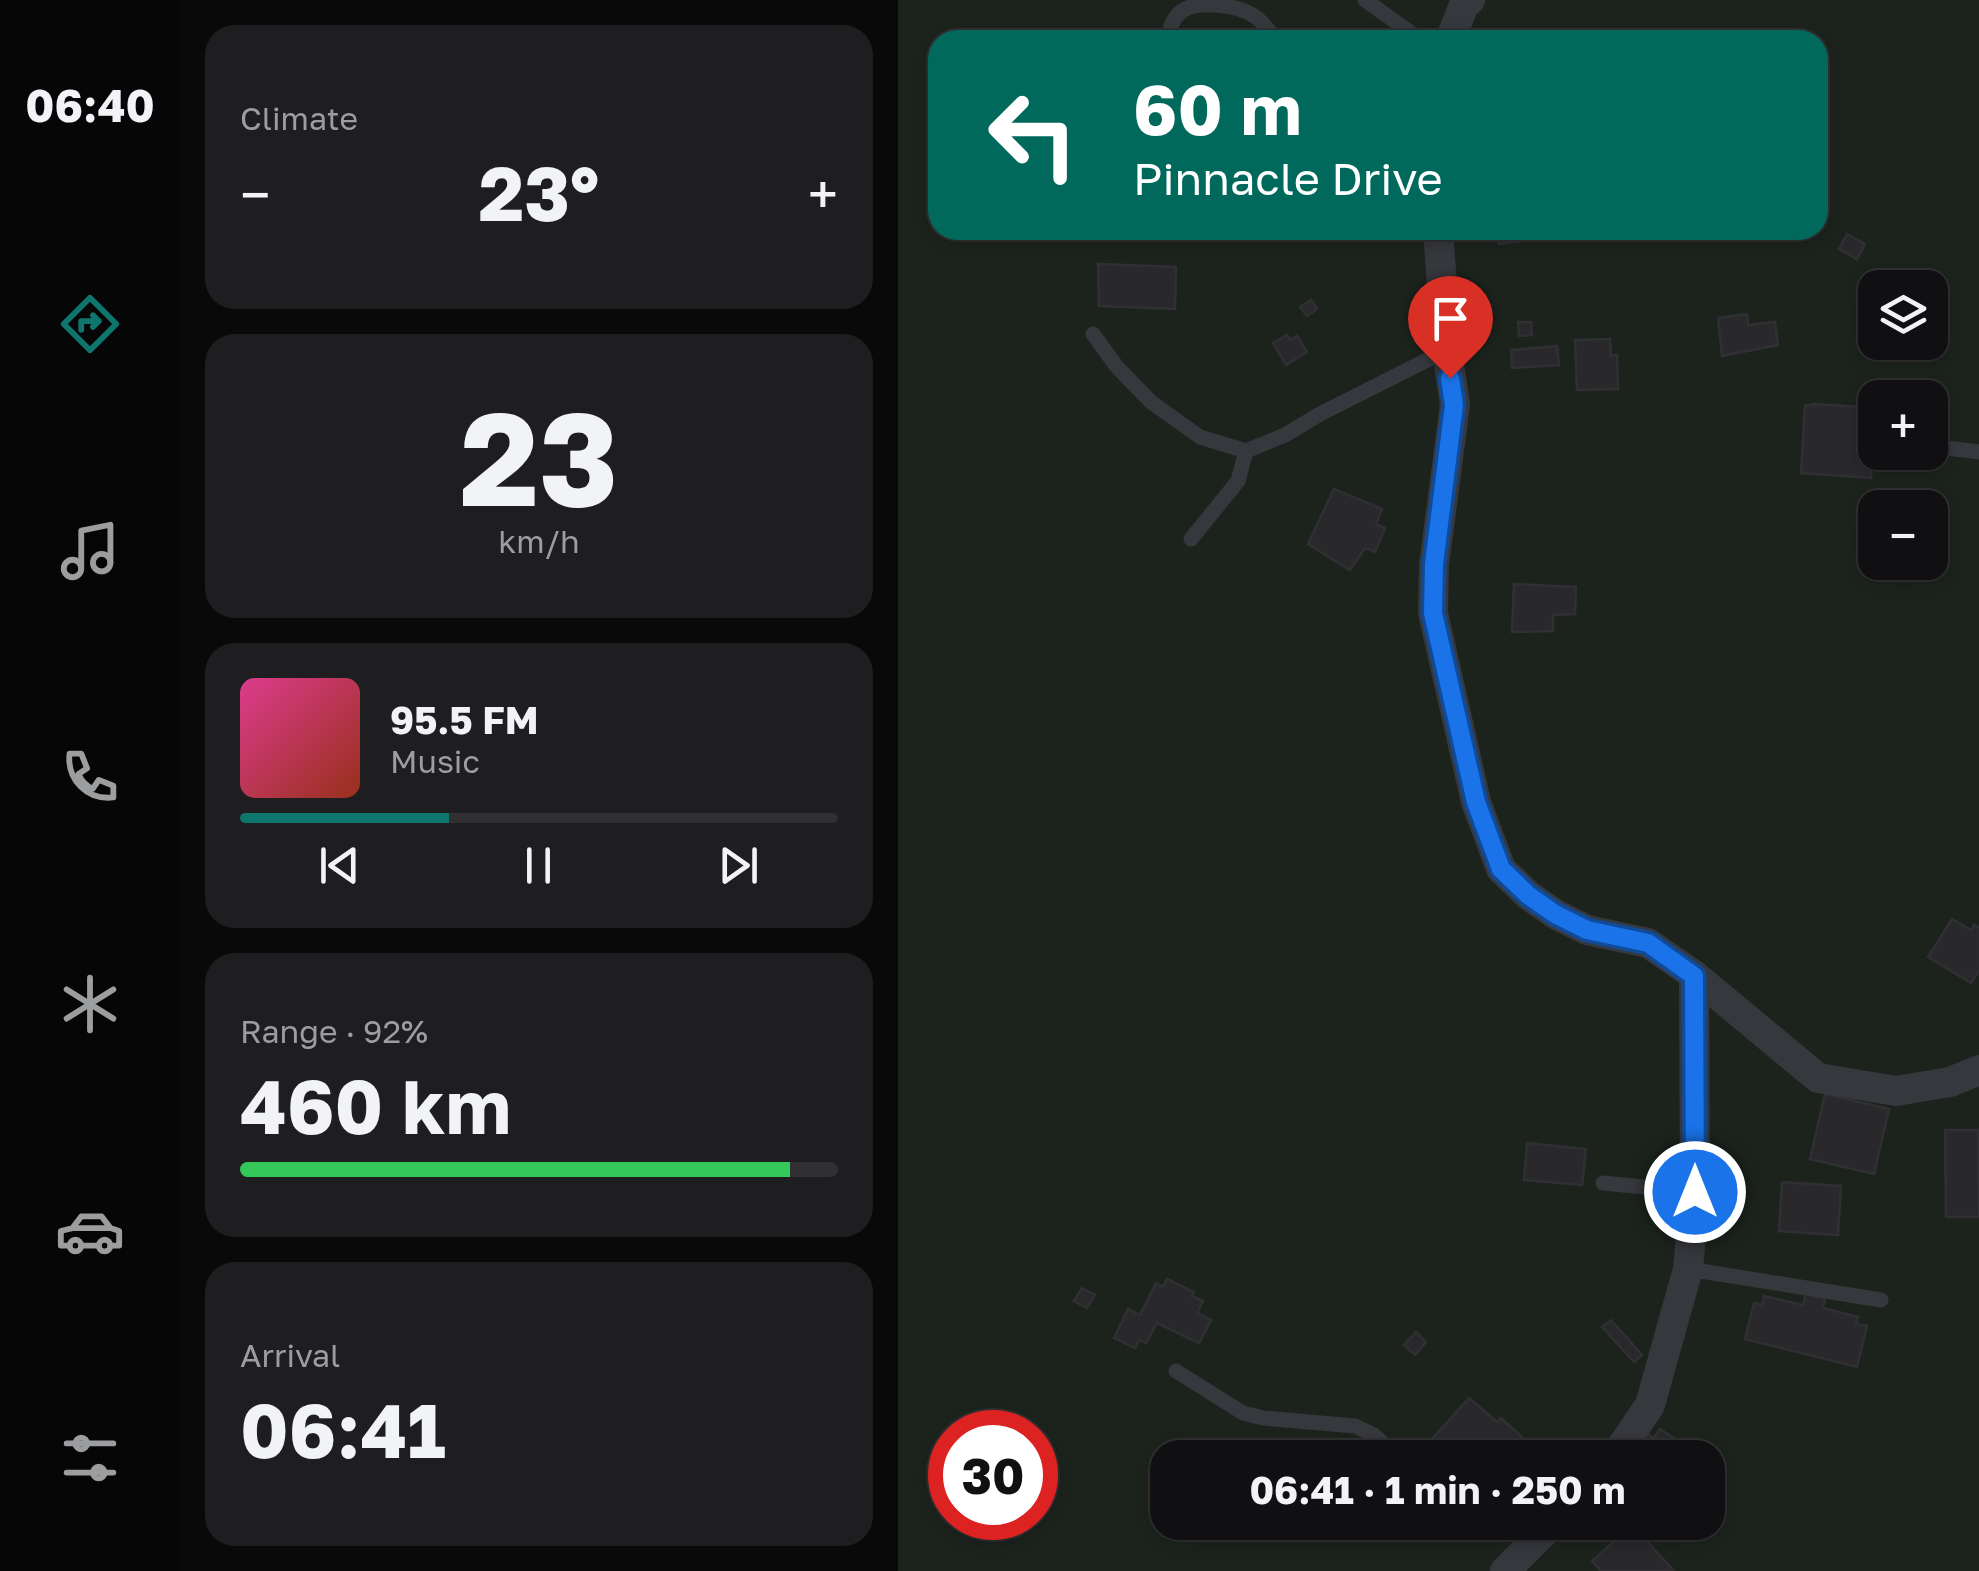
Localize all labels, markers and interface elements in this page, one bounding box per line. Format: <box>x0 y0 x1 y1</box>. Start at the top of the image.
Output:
text: 60 m <box>1133 66 1302 150</box>
icon: left <box>968 70 1098 200</box>
text: 06:40 <box>25 78 155 132</box>
text: Climate <box>240 99 358 137</box>
text: 23° <box>479 147 599 238</box>
text: Pinnacle Drive <box>1133 151 1443 205</box>
text: − <box>240 161 270 227</box>
text: + <box>808 161 838 227</box>
map controls <box>1858 270 1948 580</box>
button: layers <box>1858 270 1948 360</box>
pin <box>1408 276 1493 379</box>
icon: directions <box>55 289 125 359</box>
icon: arrive <box>1423 291 1478 346</box>
text: 23 <box>460 379 618 535</box>
button: + <box>1858 380 1948 470</box>
button: − <box>1858 490 1948 580</box>
icon: music <box>55 516 125 586</box>
text: km/h <box>498 522 580 560</box>
text: 95.5 FM <box>390 697 539 742</box>
icon: phone <box>55 742 125 812</box>
text: Music <box>390 742 480 780</box>
icon: previous <box>312 838 367 893</box>
icon: pause <box>511 838 566 893</box>
icon: next <box>711 838 766 893</box>
icon: climate <box>55 969 125 1039</box>
text: Range · 92% <box>240 1012 428 1050</box>
text: 460 km <box>240 1060 511 1151</box>
position arrow <box>1643 1140 1747 1244</box>
icon: car <box>55 1196 125 1266</box>
text: Arrival <box>240 1336 340 1374</box>
text: 06:41 <box>240 1384 446 1475</box>
speed limit sign: 30 <box>928 1410 1058 1540</box>
icon: filters <box>55 1423 125 1493</box>
text: 06:41 · 1 min · 250 m <box>1249 1467 1626 1512</box>

